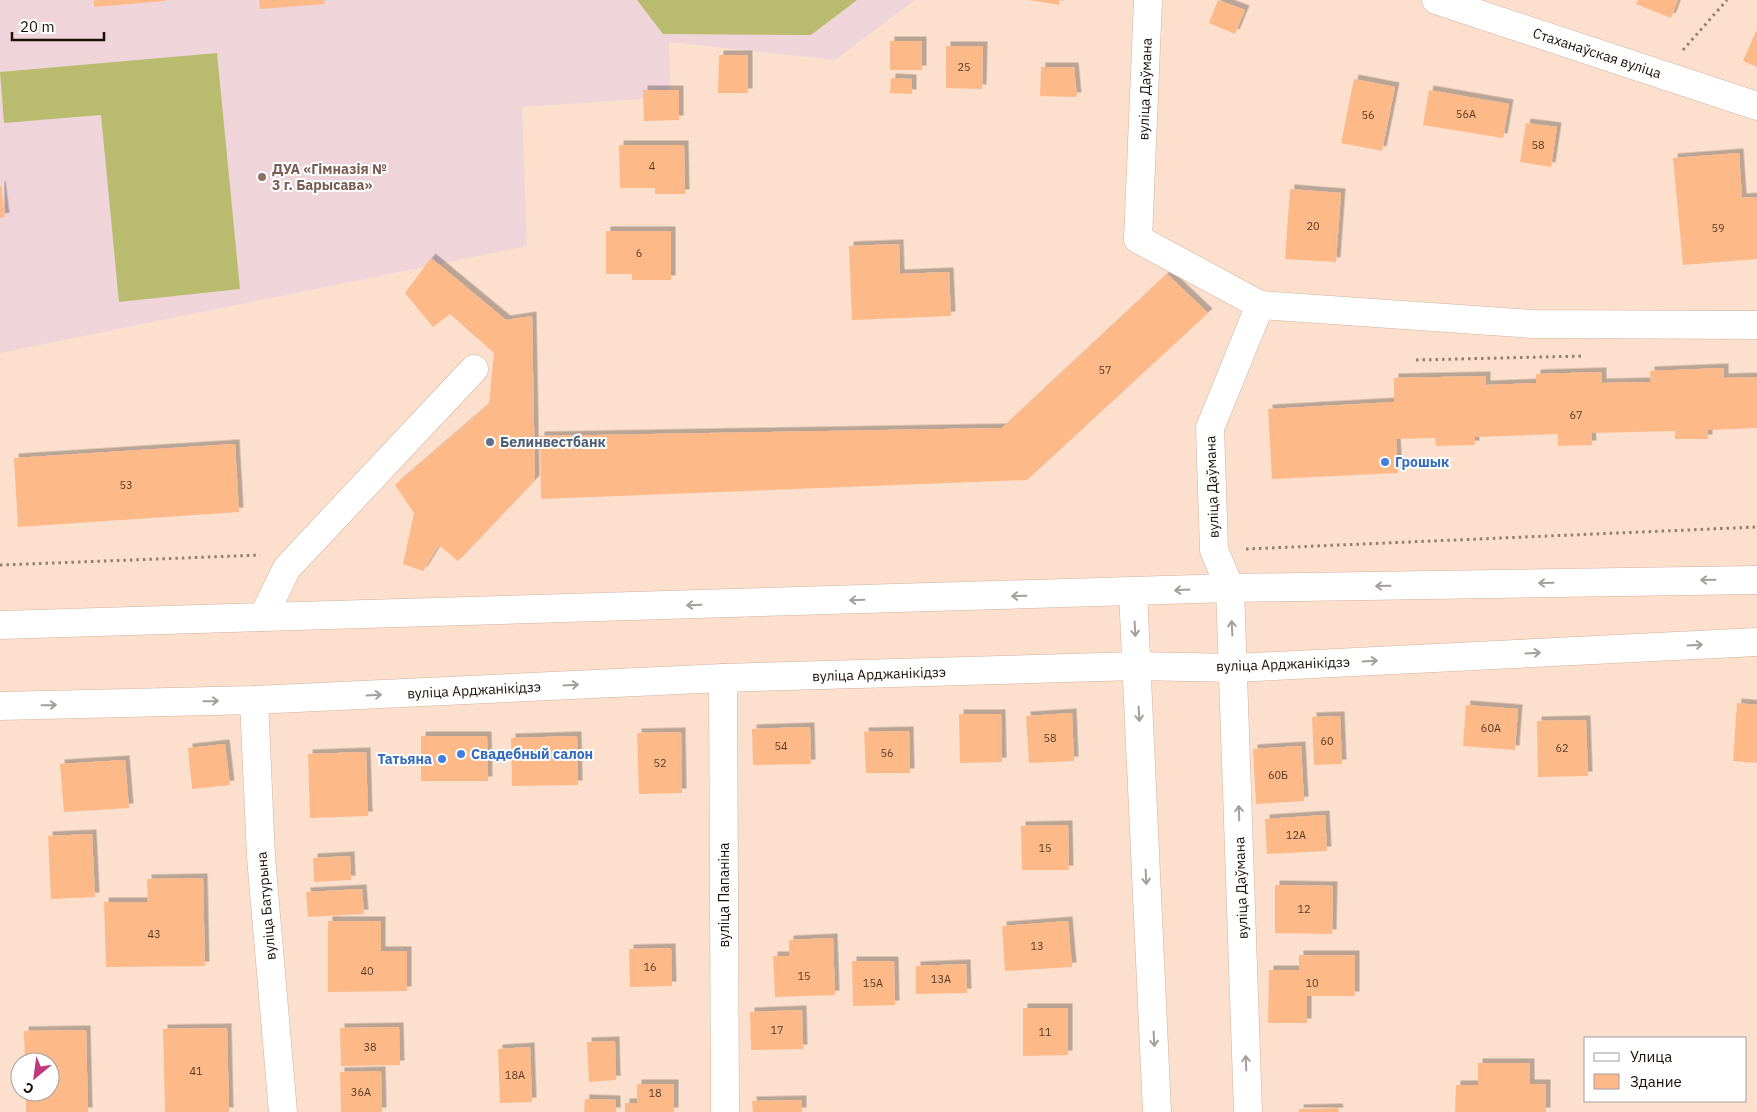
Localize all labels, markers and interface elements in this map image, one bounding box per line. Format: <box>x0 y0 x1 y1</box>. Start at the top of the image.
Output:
scale bar <box>12 10 105 42</box>
text: 20 m <box>20 17 55 36</box>
street label: Стаханаўская вуліца <box>1530 24 1664 82</box>
street label: вуліца Даўмана <box>1134 37 1156 141</box>
house number: 25 <box>957 60 971 74</box>
house number: 56А <box>1456 107 1476 121</box>
house number: 56 <box>1361 108 1375 122</box>
house number: 58 <box>1531 138 1545 152</box>
house number: 4 <box>649 159 656 173</box>
place label: ДУА «Гімназія № 3 г. Барысава» <box>272 160 387 194</box>
marker: ДУА «Гімназія № 3 г. Барысава» <box>256 171 268 183</box>
house number: 20 <box>1306 219 1320 233</box>
house number: 59 <box>1711 221 1725 235</box>
house number: 6 <box>636 246 642 260</box>
house number: 57 <box>1098 363 1112 377</box>
house number: 67 <box>1569 408 1583 422</box>
place label: Белинвестбанк <box>500 433 606 451</box>
street label: вуліца Даўмана <box>1201 435 1223 539</box>
marker: Белинвестбанк <box>484 436 496 448</box>
place label: Грошык <box>1395 453 1449 471</box>
marker: Грошык <box>1379 456 1391 468</box>
house number: 53 <box>119 478 133 492</box>
one-way arrow <box>1701 576 1717 585</box>
one-way arrow <box>1538 578 1554 588</box>
one-way arrow <box>1376 581 1392 590</box>
one-way arrow <box>1174 586 1190 595</box>
one-way arrow <box>1012 591 1028 600</box>
one-way arrow <box>849 595 866 605</box>
one-way arrow <box>687 600 703 609</box>
one-way arrow <box>1228 620 1237 636</box>
one-way arrow <box>1130 621 1139 637</box>
one-way arrow <box>1687 641 1703 650</box>
one-way arrow <box>1524 649 1540 658</box>
street label: вуліца Арджанікідзэ <box>1216 653 1350 675</box>
one-way arrow <box>1362 656 1378 666</box>
street label: вуліца Арджанікідзэ <box>812 663 946 685</box>
street label: вуліца Арджанікідзэ <box>407 678 541 702</box>
one-way arrow <box>563 681 579 690</box>
one-way arrow <box>365 690 381 699</box>
one-way arrow <box>202 696 219 706</box>
one-way arrow <box>40 700 56 710</box>
one-way arrow <box>1134 706 1143 722</box>
house number: 60А <box>1481 721 1501 735</box>
house number: 58 <box>1043 731 1057 745</box>
house number: 60 <box>1320 734 1334 748</box>
house number: 54 <box>774 739 788 753</box>
house number: 62 <box>1555 741 1569 755</box>
place label: Свадебный салон <box>471 745 593 763</box>
house number: 56 <box>880 746 894 760</box>
marker: Свадебный салон <box>455 748 467 760</box>
place label: Татьяна <box>378 750 432 768</box>
marker: Татьяна <box>436 753 448 765</box>
house number: 52 <box>653 756 667 770</box>
house number: 60Б <box>1268 768 1288 782</box>
one-way arrow <box>1234 806 1243 822</box>
house number: 12А <box>1286 828 1306 842</box>
street label: вуліца Даўмана <box>1230 836 1252 940</box>
house number: 15 <box>1038 841 1052 855</box>
street label: вуліца Папаніна <box>715 842 733 948</box>
street label: вуліца Батурына <box>252 850 280 961</box>
one-way arrow <box>1142 869 1151 885</box>
house number: 12 <box>1297 902 1311 916</box>
house number: 43 <box>147 927 161 941</box>
house number: 13 <box>1030 939 1044 953</box>
house number: 16 <box>643 960 657 974</box>
house number: 40 <box>360 964 374 978</box>
house number: 15 <box>797 969 811 983</box>
house number: 13А <box>931 972 951 986</box>
house number: 15А <box>863 976 883 990</box>
house number: 10 <box>1305 976 1319 990</box>
house number: 17 <box>770 1023 784 1037</box>
house number: 11 <box>1038 1025 1052 1039</box>
one-way arrow <box>1149 1031 1158 1047</box>
legend <box>1584 1037 1747 1102</box>
house number: 38 <box>363 1040 377 1054</box>
text: Улица <box>1630 1047 1672 1066</box>
north arrow <box>10 1052 60 1102</box>
one-way arrow <box>1241 1056 1251 1072</box>
house number: 41 <box>189 1064 203 1078</box>
house number: 18А <box>505 1068 525 1082</box>
text: Здание <box>1630 1072 1682 1091</box>
text: С <box>20 1078 37 1098</box>
house number: 36А <box>351 1085 371 1099</box>
house number: 18 <box>648 1086 662 1100</box>

